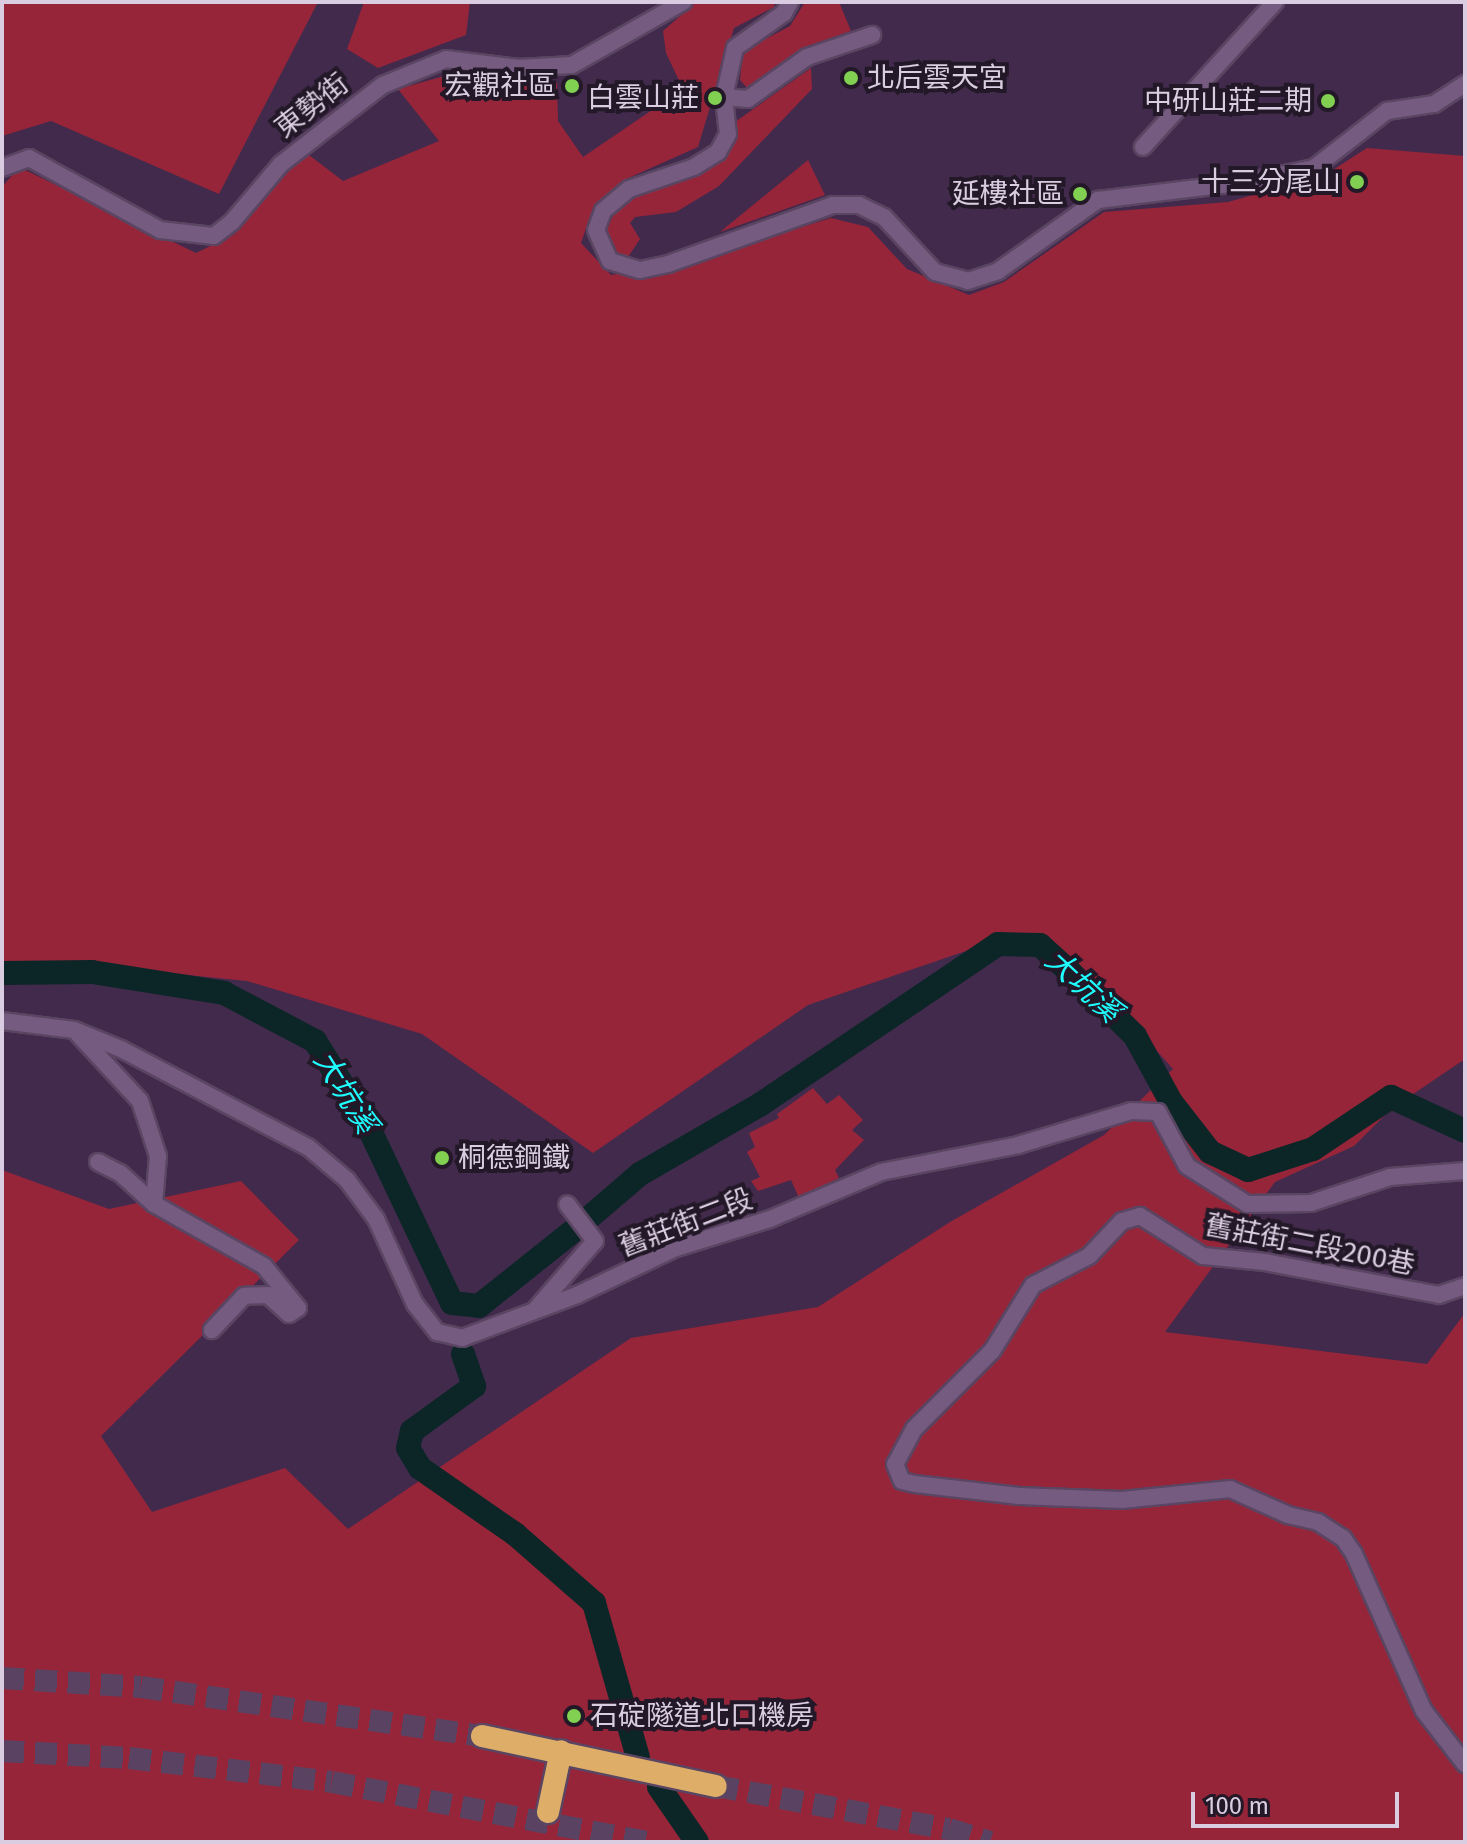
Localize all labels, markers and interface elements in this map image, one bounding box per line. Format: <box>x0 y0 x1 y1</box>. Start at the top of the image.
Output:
place label: 北后雲天宮 <box>867 61 1007 95</box>
street label: 東勢街 <box>269 67 355 145</box>
place label: 宏觀社區 <box>444 69 556 103</box>
marker: 北后雲天宮 <box>842 69 860 87</box>
marker: 宏觀社區 <box>563 77 581 95</box>
place label: 白雲山莊 <box>587 81 699 115</box>
place label: 中研山莊二期 <box>1144 84 1312 118</box>
marker: 白雲山莊 <box>706 89 724 107</box>
marker: 中研山莊二期 <box>1319 92 1337 110</box>
place label: 十三分尾山 <box>1201 165 1341 199</box>
marker: 十三分尾山 <box>1348 173 1366 191</box>
place label: 延樓社區 <box>952 177 1064 211</box>
marker: 延樓社區 <box>1071 185 1089 203</box>
water label: 大坑溪 <box>1038 942 1128 1030</box>
water label: 大坑溪 <box>306 1044 384 1140</box>
place label: 桐德鋼鐵 <box>458 1141 570 1175</box>
marker: 桐德鋼鐵 <box>433 1149 451 1167</box>
street label: 舊莊街二段 <box>615 1182 757 1264</box>
street label: 舊莊街二段200巷 <box>1202 1208 1418 1282</box>
place label: 石碇隧道北口機房 <box>590 1699 814 1733</box>
marker: 石碇隧道北口機房 <box>565 1707 583 1725</box>
scale bar <box>1195 1776 1403 1826</box>
text: 100 m <box>1205 1792 1269 1820</box>

